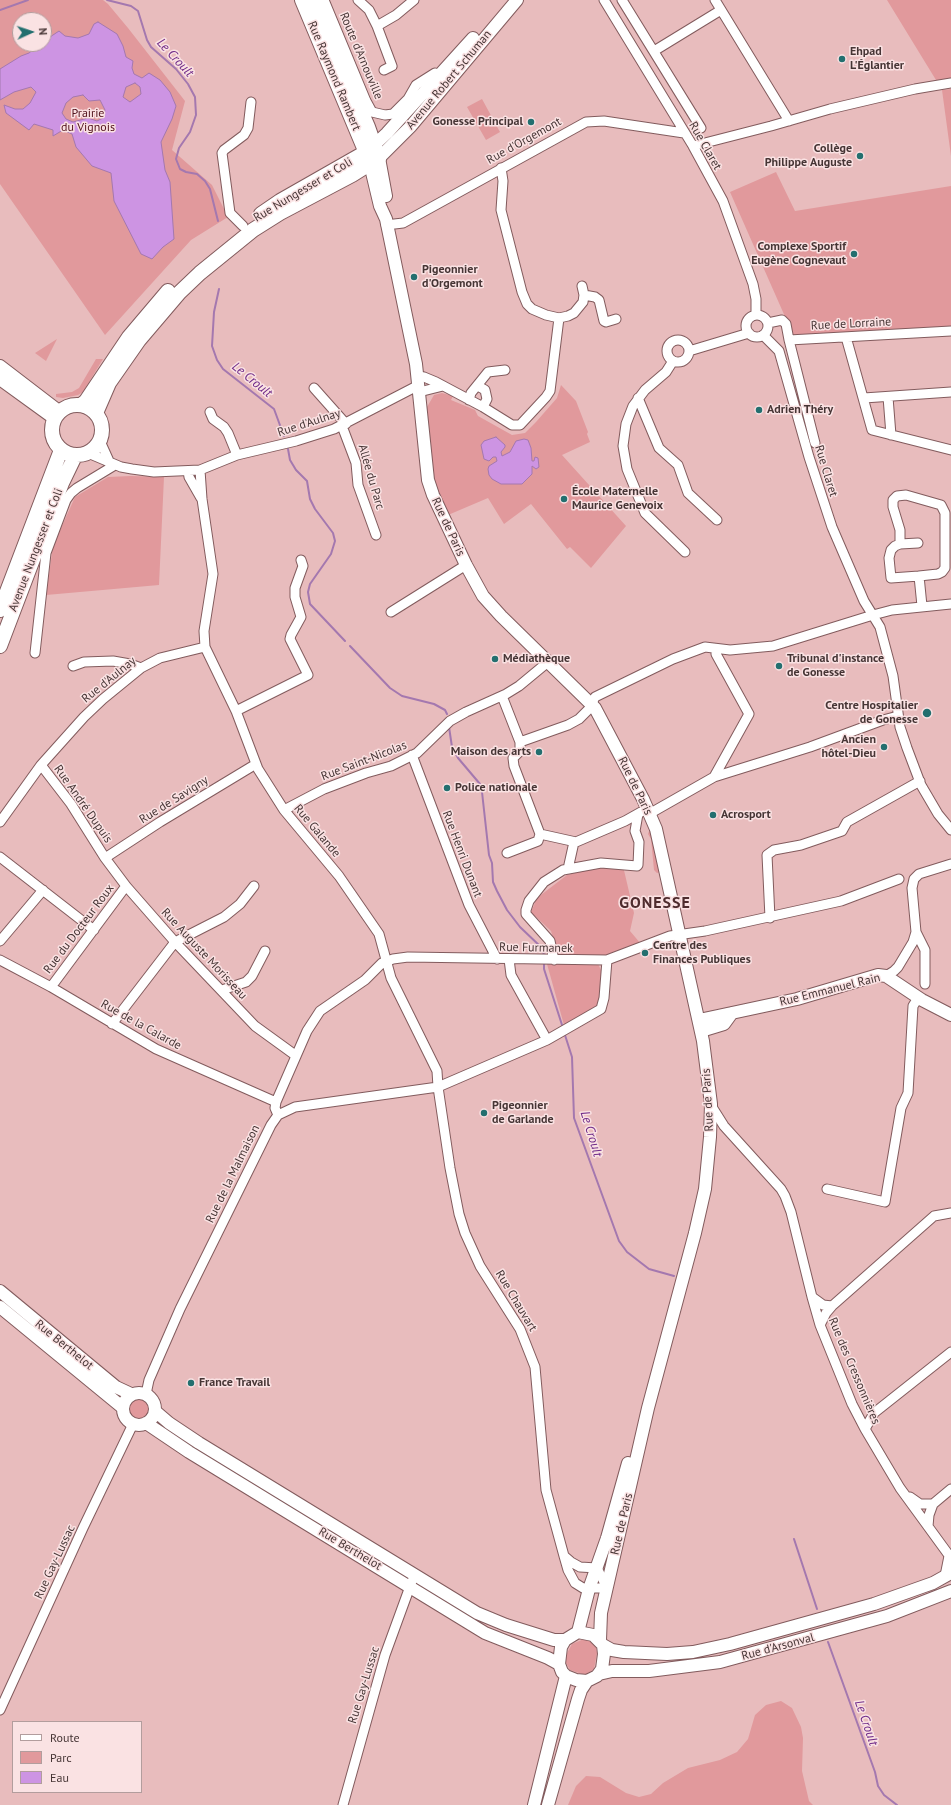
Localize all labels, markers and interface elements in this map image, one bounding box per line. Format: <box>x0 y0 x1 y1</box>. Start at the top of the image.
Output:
street label: Route d'Arnouville <box>336 10 386 102</box>
north arrow <box>12 12 52 52</box>
street label: Rue Raymond Rambert <box>304 19 364 133</box>
text: N <box>36 27 50 35</box>
street label: Avenue Robert Schuman <box>403 27 495 133</box>
water label: Le Croult <box>153 35 197 81</box>
place label: Ehpad L'Églantier <box>850 45 904 73</box>
marker: Ehpad L'Églantier <box>837 54 847 64</box>
park label: Prairie du Vignois <box>61 107 115 135</box>
place label: Gonesse Principal <box>432 115 523 129</box>
street label: Rue d'Orgemont <box>484 115 564 167</box>
marker: Gonesse Principal <box>526 117 536 127</box>
street label: Rue Claret <box>685 119 725 173</box>
place label: Collège Philippe Auguste <box>765 142 852 170</box>
marker: Collège Philippe Auguste <box>855 151 865 161</box>
street label: Rue Nungesser et Coli <box>251 155 355 225</box>
place label: Complexe Sportif Eugène Cognevaut <box>751 240 846 268</box>
marker: Complexe Sportif Eugène Cognevaut <box>849 249 859 259</box>
place label: Pigeonnier d'Orgemont <box>422 263 483 291</box>
marker: Pigeonnier d'Orgemont <box>409 272 419 282</box>
street label: Rue de Lorraine <box>810 315 892 333</box>
water label: Le Croult <box>229 359 275 401</box>
place label: Adrien Théry <box>767 403 833 417</box>
marker: Adrien Théry <box>754 405 764 415</box>
street label: Rue d'Aulnay <box>276 406 342 440</box>
street label: Allée du Parc <box>355 443 387 511</box>
street label: Rue Claret <box>811 443 841 499</box>
place label: École Maternelle Maurice Genevoix <box>572 485 663 513</box>
street label: Avenue Nungesser et Coli <box>6 486 66 614</box>
marker: École Maternelle Maurice Genevoix <box>559 494 569 504</box>
street label: Rue de Paris <box>428 495 468 559</box>
place label: Médiathèque <box>503 652 570 666</box>
place label: Tribunal d'instance de Gonesse <box>787 652 884 680</box>
street label: Rue d'Aulnay <box>79 654 139 706</box>
marker: Médiathèque <box>490 654 500 664</box>
marker: Tribunal d'instance de Gonesse <box>774 661 784 671</box>
place label: Centre Hospitalier de Gonesse <box>825 699 918 727</box>
marker: Centre Hospitalier de Gonesse <box>921 707 933 719</box>
place label: Ancien hôtel-Dieu <box>821 733 876 761</box>
street label: Rue Saint-Nicolas <box>319 738 409 784</box>
marker: Ancien hôtel-Dieu <box>879 742 889 752</box>
place label: Maison des arts <box>451 745 531 759</box>
marker: Maison des arts <box>534 747 544 757</box>
street label: Rue de Paris <box>615 754 655 818</box>
street label: Rue André Dupuis <box>51 762 115 846</box>
street label: Rue de Savigny <box>137 773 211 827</box>
place label: Police nationale <box>455 781 537 795</box>
marker: Police nationale <box>442 783 452 793</box>
street label: Rue Galande <box>291 802 343 860</box>
place label: Acrosport <box>721 808 771 822</box>
street label: Rue Henri Dunant <box>439 809 485 899</box>
marker: Acrosport <box>708 810 718 820</box>
street label: Rue du Docteur Roux <box>41 882 117 976</box>
district label: GONESSE <box>619 893 691 913</box>
street label: Rue Auguste Morisseau <box>158 905 250 1003</box>
place label: Centre des Finances Publiques <box>653 939 751 967</box>
street label: Rue Furmanek <box>499 940 573 956</box>
marker: Centre des Finances Publiques <box>640 948 650 958</box>
street label: Rue Emmanuel Rain <box>778 971 882 1009</box>
street label: Rue de la Calarde <box>98 997 184 1053</box>
street label: Rue de Paris <box>699 1068 717 1132</box>
place label: Pigeonnier de Garlande <box>492 1099 554 1127</box>
marker: Pigeonnier de Garlande <box>479 1108 489 1118</box>
water label: Le Croult <box>577 1109 605 1159</box>
street label: Rue de la Malmaison <box>203 1123 263 1225</box>
street label: Rue Chauvart <box>492 1268 540 1334</box>
street label: Rue des Cressonnières <box>825 1315 883 1427</box>
street label: Rue Berthelot <box>32 1317 96 1373</box>
place label: France Travail <box>199 1376 270 1390</box>
marker: France Travail <box>186 1378 196 1388</box>
street label: Rue de Paris <box>608 1492 636 1556</box>
street label: Rue Gay-Lussac <box>32 1523 78 1601</box>
street label: Rue Berthelot <box>316 1525 384 1573</box>
street label: Rue d'Arsonval <box>740 1630 816 1664</box>
street label: Rue Gay-Lussac <box>345 1645 383 1725</box>
water label: Le Croult <box>851 1698 881 1748</box>
legend <box>12 1721 142 1793</box>
text: Route <box>50 1730 80 1745</box>
text: Parc <box>50 1750 72 1765</box>
text: Eau <box>50 1770 69 1785</box>

